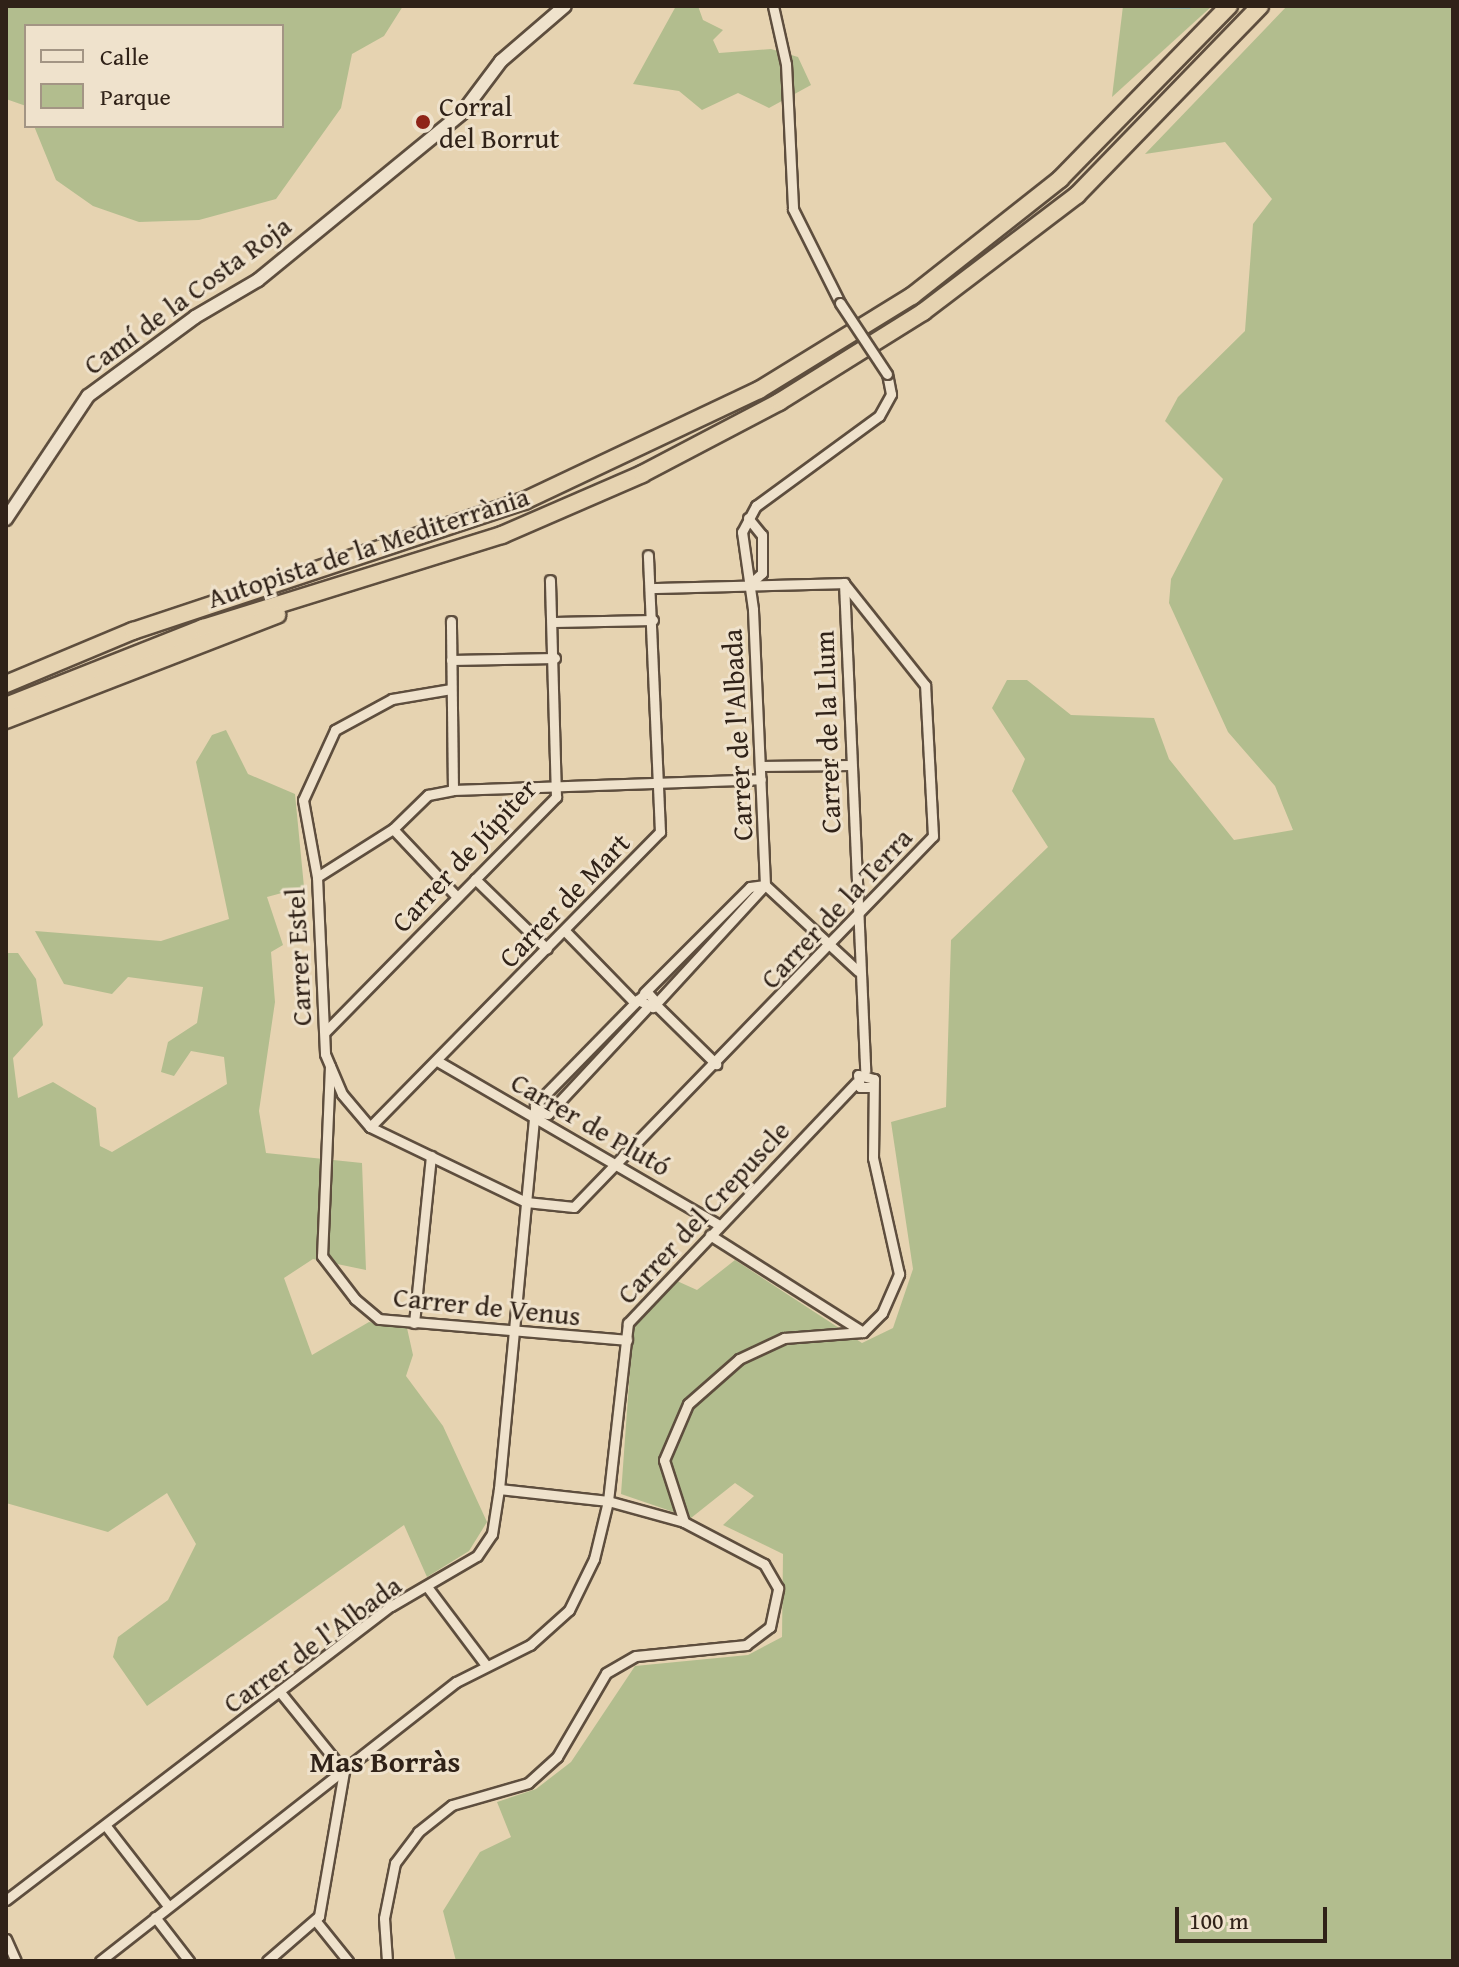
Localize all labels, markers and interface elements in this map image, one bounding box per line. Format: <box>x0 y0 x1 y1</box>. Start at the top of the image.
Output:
legend <box>24 24 284 128</box>
text: Calle <box>100 39 149 74</box>
text: Parque <box>100 79 171 114</box>
place label: Corral del Borrut <box>439 89 559 155</box>
marker: Corral del Borrut <box>414 113 432 131</box>
street label: Camí de la Costa Roja <box>77 209 297 381</box>
street label: Autopista de la Mediterrània <box>203 479 533 615</box>
street label: Carrer de l'Albada <box>715 628 759 842</box>
street label: Carrer de la Llum <box>807 630 847 834</box>
street label: Carrer de Júpiter <box>384 771 544 939</box>
street label: Carrer de la Terra <box>753 821 919 995</box>
street label: Carrer de Mart <box>492 826 636 974</box>
street label: Carrer Estel <box>278 887 318 1027</box>
street label: Carrer de Plutó <box>505 1065 677 1183</box>
street label: Carrer del Crepuscle <box>610 1114 796 1310</box>
street label: Carrer de Venus <box>392 1279 582 1333</box>
street label: Carrer de l'Albada <box>216 1568 408 1720</box>
district label: Mas Borràs <box>309 1743 461 1779</box>
scale bar <box>1179 1891 1331 1941</box>
text: 100 m <box>1189 1903 1249 1938</box>

